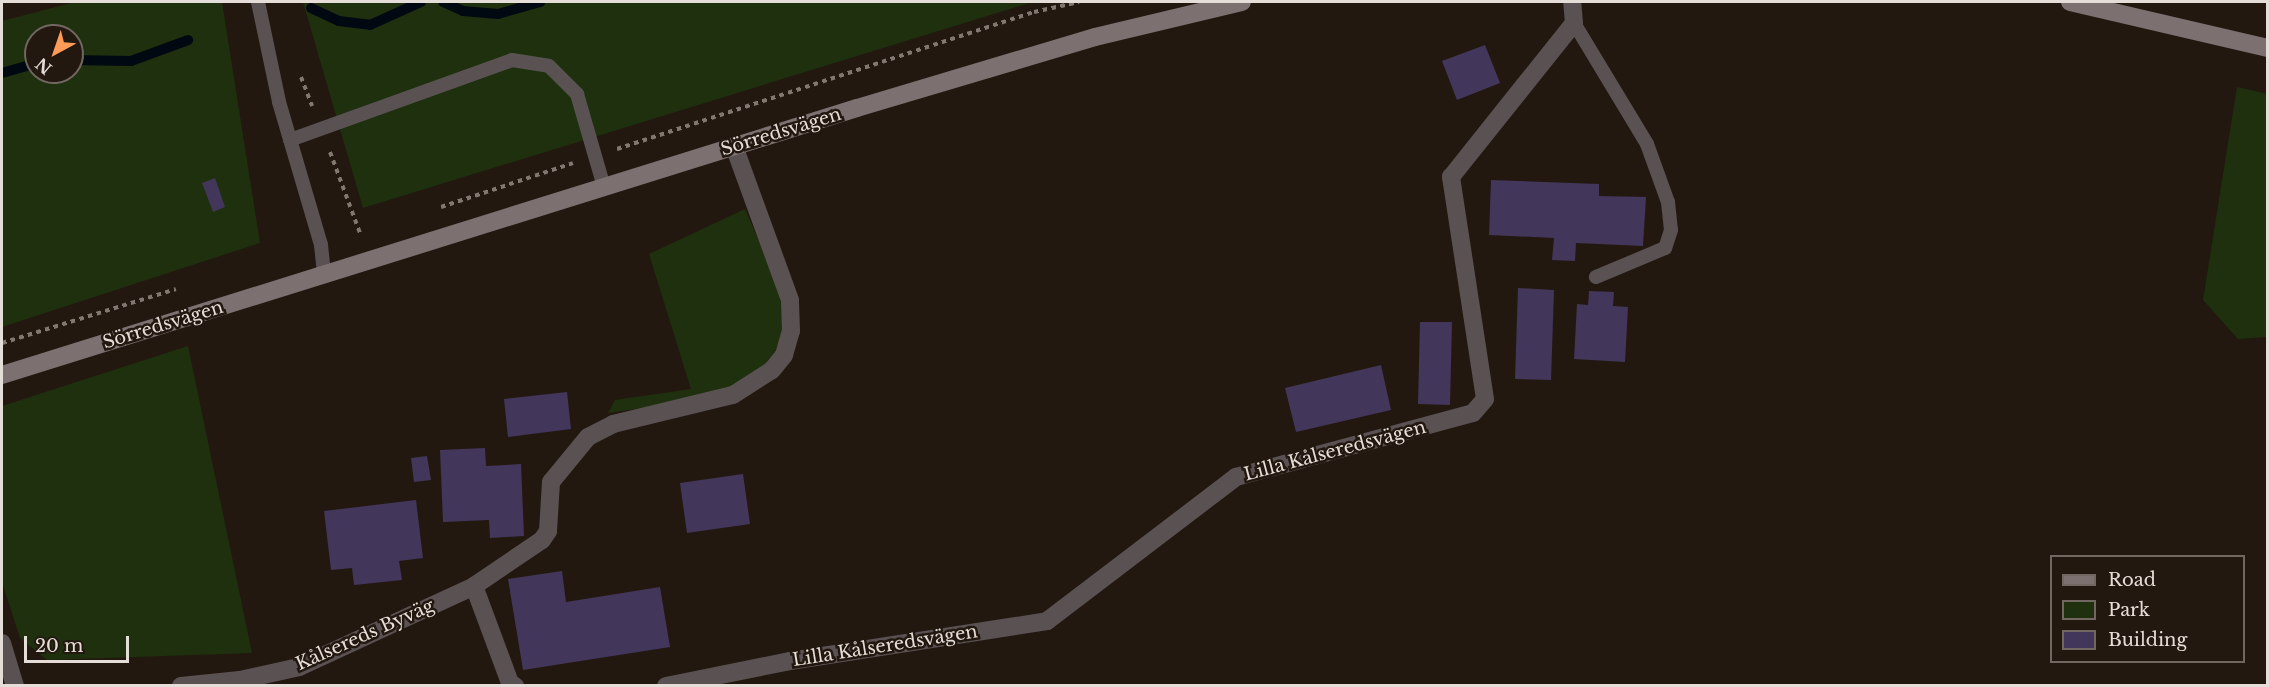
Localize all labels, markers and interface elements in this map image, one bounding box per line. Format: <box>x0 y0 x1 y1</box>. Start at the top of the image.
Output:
north arrow <box>24 24 84 84</box>
text: N <box>32 54 56 79</box>
street label: Sörredsvägen <box>718 103 844 161</box>
street label: Sörredsvägen <box>100 296 226 354</box>
street label: Lilla Kålseredsvägen <box>1242 416 1428 486</box>
legend <box>2050 555 2245 663</box>
text: Road <box>2108 569 2156 591</box>
street label: Kålsereds Byväg <box>293 595 437 675</box>
text: Park <box>2108 599 2150 621</box>
street label: Lilla Kålseredsvägen <box>791 621 979 671</box>
scale bar <box>27 624 132 662</box>
text: Building <box>2108 629 2187 651</box>
text: 20 m <box>35 635 83 657</box>

